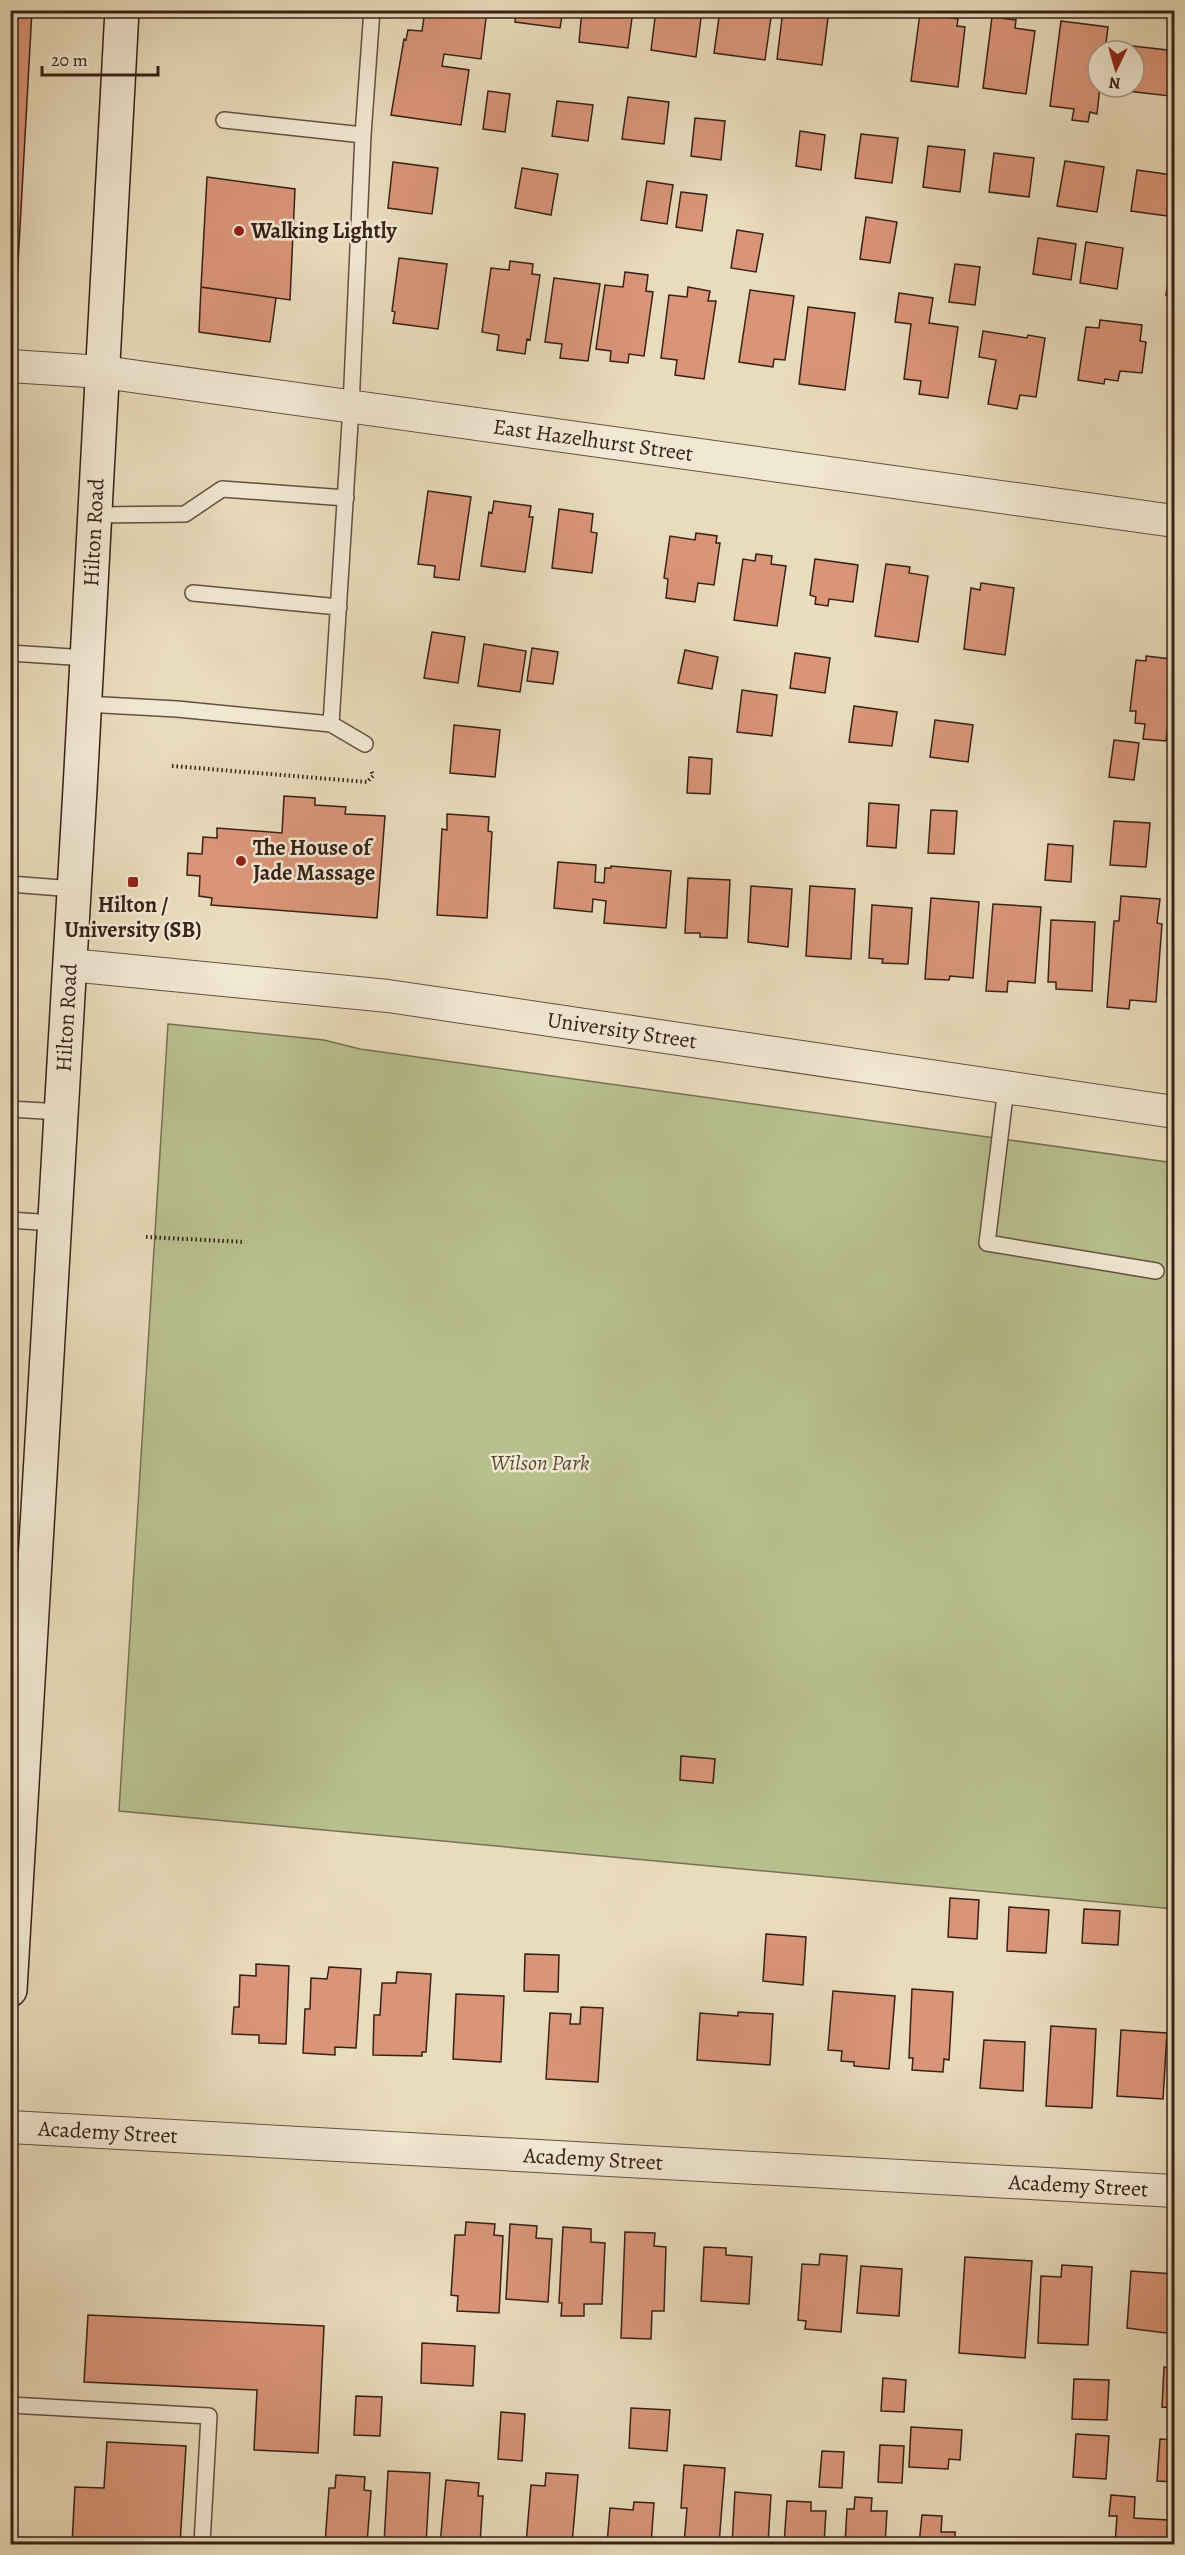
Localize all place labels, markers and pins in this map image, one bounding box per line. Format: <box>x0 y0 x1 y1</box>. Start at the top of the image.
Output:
place label: Walking Lightly <box>250 216 398 246</box>
marker: Walking Lightly <box>232 224 246 238</box>
place label: The House of Jade Massage <box>253 833 375 888</box>
marker: The House of Jade Massage <box>234 854 248 868</box>
marker: Hilton / University (SB) <box>126 875 140 889</box>
place label: Hilton / University (SB) <box>64 890 202 945</box>

